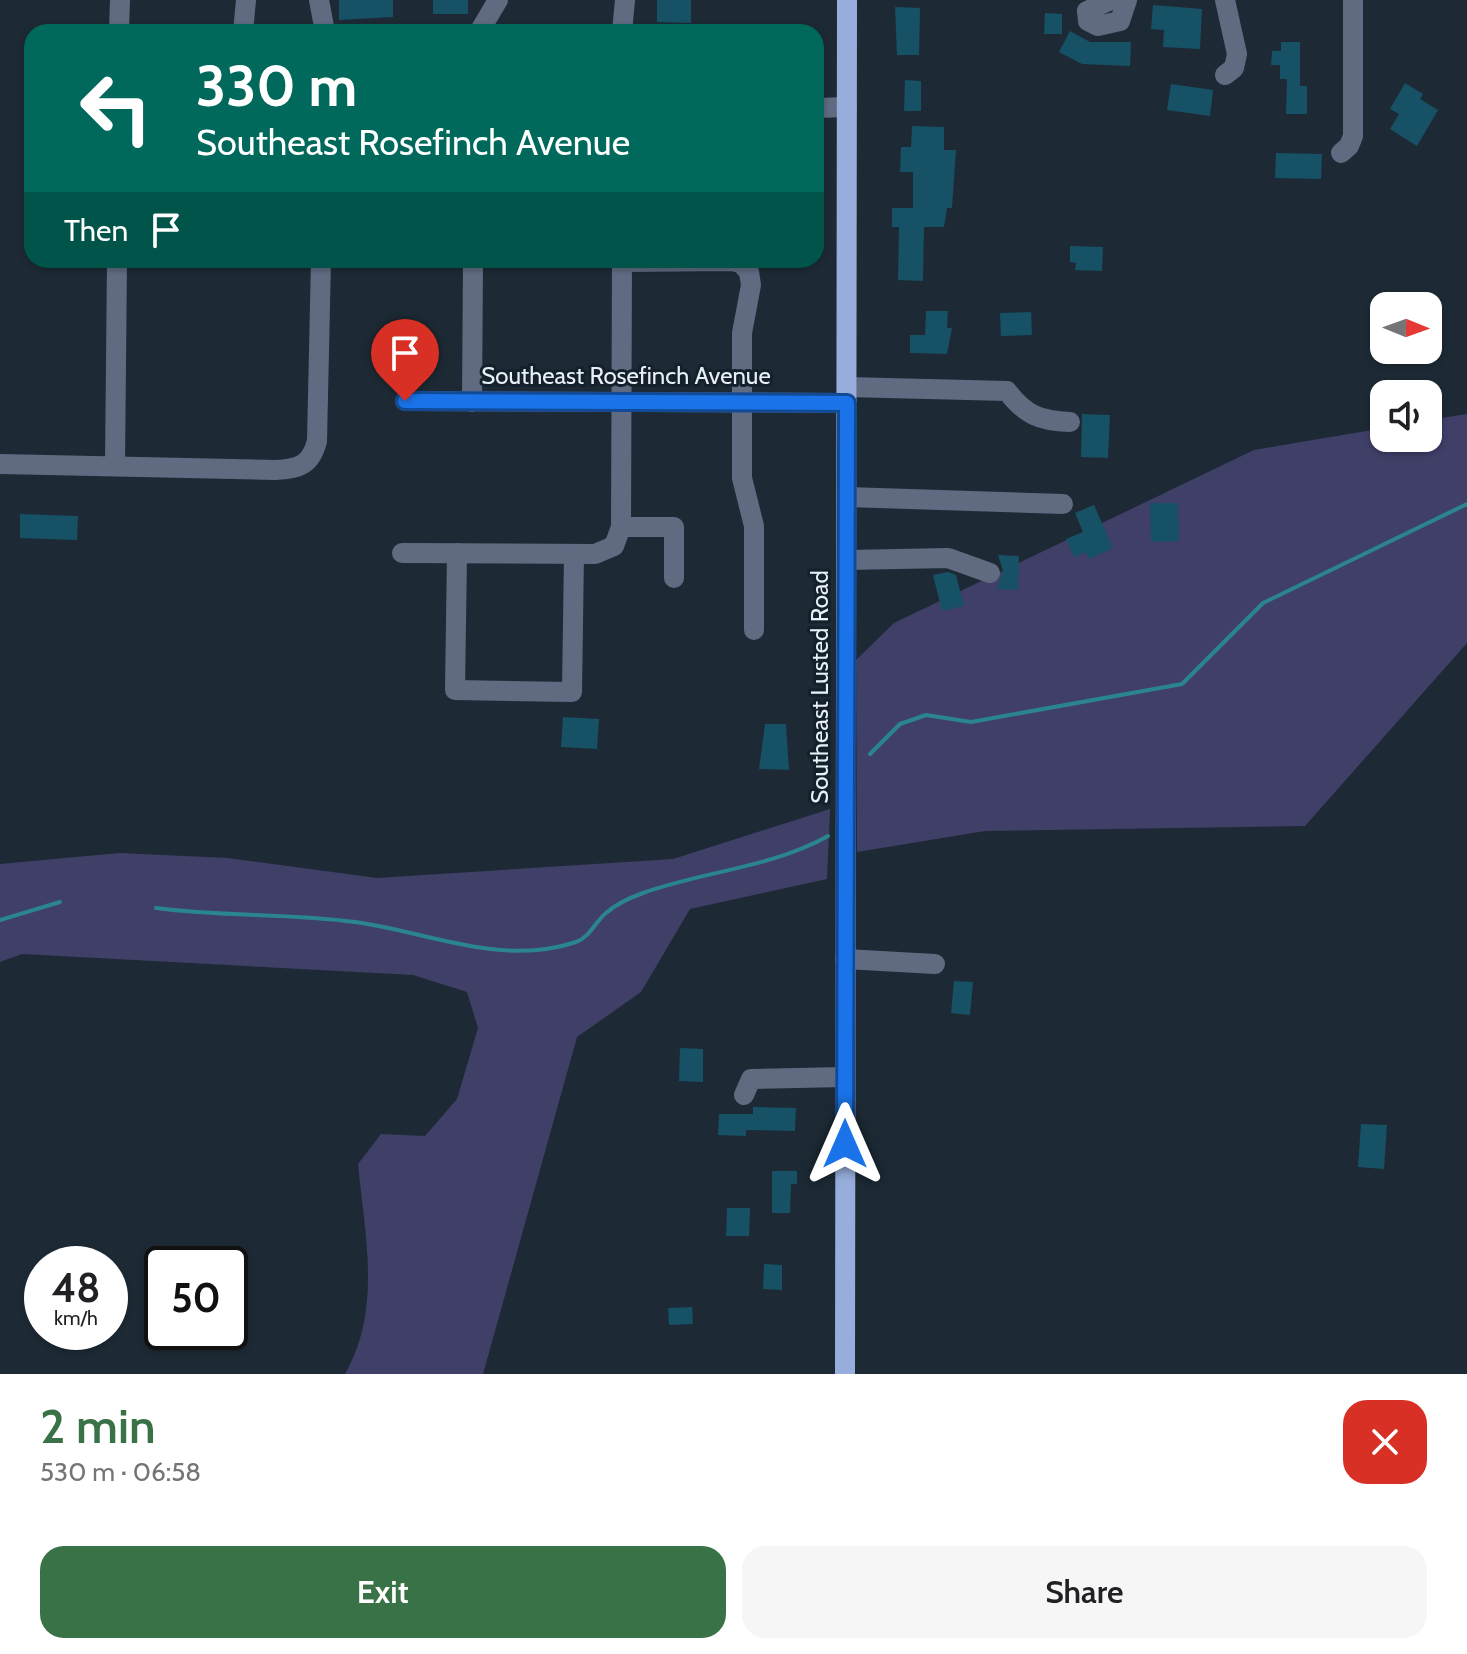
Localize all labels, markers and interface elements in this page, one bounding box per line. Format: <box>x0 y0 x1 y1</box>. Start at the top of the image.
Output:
text: 330 m <box>196 52 357 120</box>
icon: left <box>64 56 168 160</box>
text: Southeast Rosefinch Avenue <box>196 120 630 164</box>
icon: arrive <box>144 208 188 252</box>
text: Then <box>64 212 128 249</box>
north arrow <box>1370 292 1442 364</box>
map controls <box>1370 292 1442 452</box>
pin <box>371 319 439 401</box>
icon: arrive <box>383 331 427 375</box>
street label: Southeast Rosefinch Avenue <box>481 361 771 390</box>
button: sound <box>1370 380 1442 452</box>
street label: Southeast Lusted Road <box>805 570 834 804</box>
position arrow <box>803 1102 887 1186</box>
speed limit sign: 50 <box>144 1246 248 1350</box>
text: 48 <box>52 1263 101 1312</box>
text: km/h <box>54 1306 98 1330</box>
text: 2 min <box>40 1397 156 1455</box>
button: close <box>1343 1400 1427 1484</box>
text: 530 m · 06:58 <box>40 1456 201 1488</box>
button: Exit <box>40 1546 726 1638</box>
button: Share <box>742 1546 1427 1638</box>

